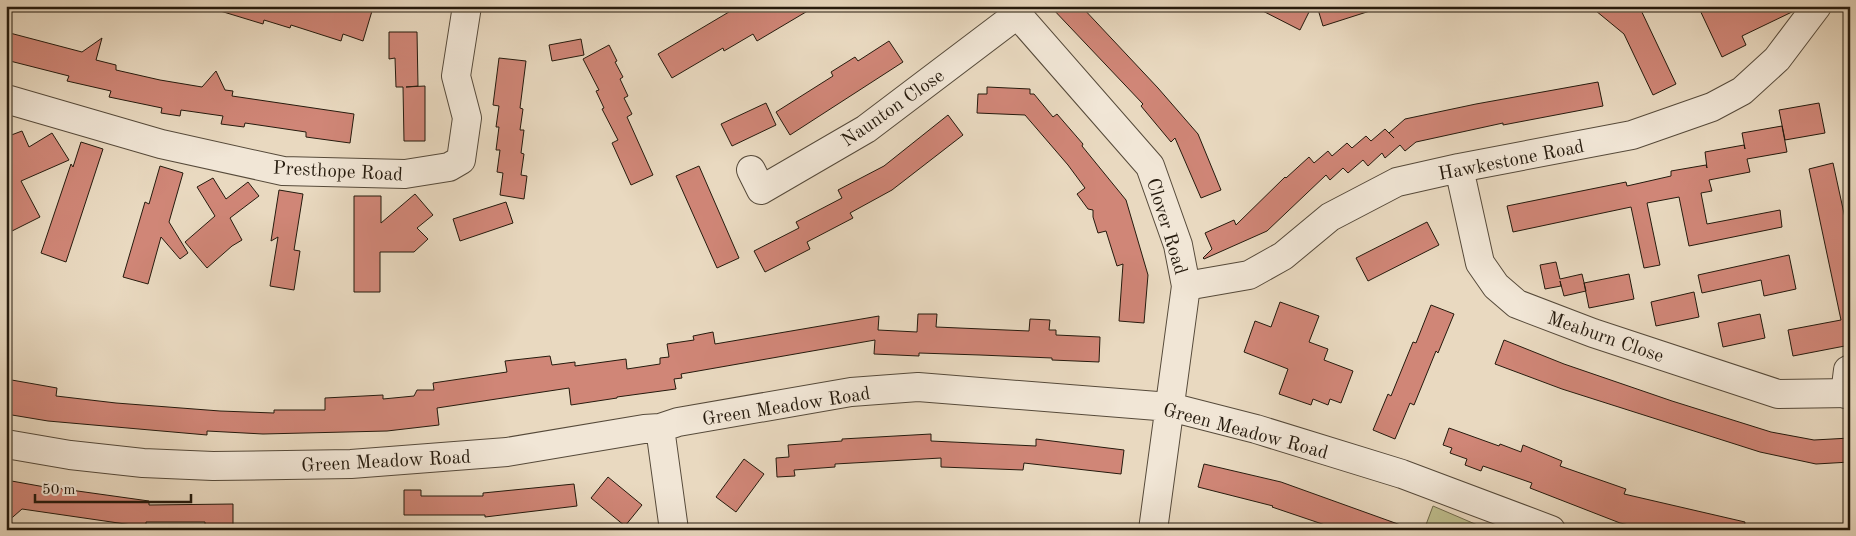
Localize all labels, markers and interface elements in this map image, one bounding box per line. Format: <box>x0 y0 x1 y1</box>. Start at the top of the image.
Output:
street label: Naunton Close <box>839 67 948 151</box>
street label: Hawkestone Road <box>1437 138 1586 185</box>
street label: Presthope Road <box>272 160 404 185</box>
street label: Clover Road <box>1142 176 1189 277</box>
street label: Meaburn Close <box>1545 310 1666 367</box>
street label: Green Meadow Road <box>701 385 872 430</box>
street label: Green Meadow Road <box>1161 401 1330 464</box>
street label: Green Meadow Road <box>301 449 472 476</box>
scale bar <box>35 471 191 503</box>
text: 50 m <box>42 483 76 498</box>

